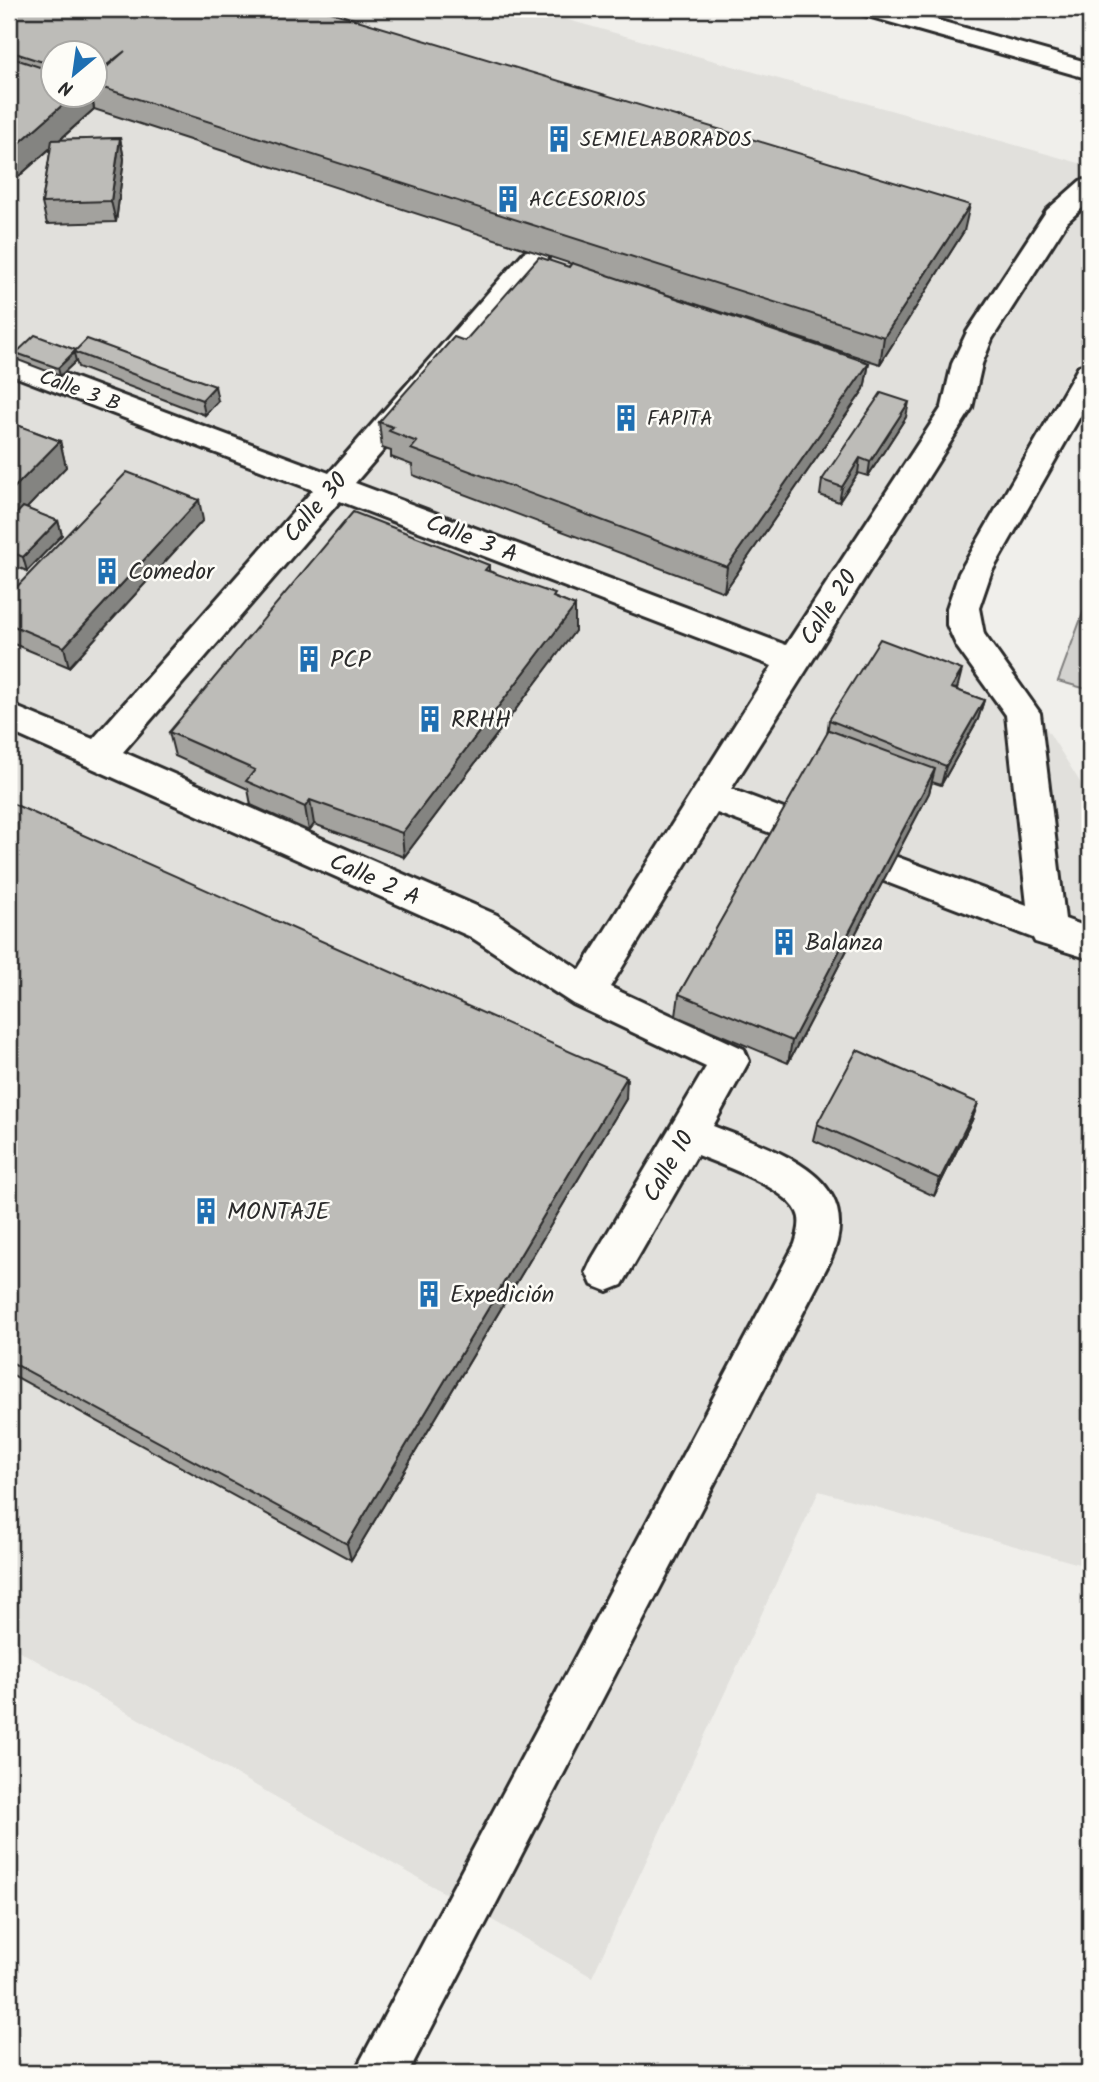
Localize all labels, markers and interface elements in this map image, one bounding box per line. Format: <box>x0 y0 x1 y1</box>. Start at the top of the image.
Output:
north arrow <box>38 38 108 108</box>
text: N <box>54 71 79 103</box>
building icon: SEMIELABORADOS <box>544 124 574 154</box>
place label: SEMIELABORADOS <box>580 124 752 157</box>
building icon: ACCESORIOS <box>493 184 523 214</box>
place label: ACCESORIOS <box>529 184 646 217</box>
street label: Calle 3 B <box>34 361 125 421</box>
building icon: FAPITA <box>611 403 641 433</box>
place label: FAPITA <box>647 403 713 436</box>
street label: Calle 30 <box>274 464 358 552</box>
street label: Calle 3 A <box>420 504 523 575</box>
place label: Comedor <box>128 553 216 592</box>
building icon: Comedor <box>92 556 122 586</box>
street label: Calle 20 <box>790 562 868 654</box>
place label: PCP <box>330 641 371 680</box>
building icon: PCP <box>294 644 324 674</box>
place label: RRHH <box>451 701 511 740</box>
building icon: RRHH <box>415 704 445 734</box>
street label: Calle 2 A <box>323 843 426 918</box>
place label: Balanza <box>805 924 883 963</box>
building icon: Balanza <box>769 927 799 957</box>
street label: Calle 10 <box>633 1124 706 1210</box>
place label: MONTAJE <box>227 1193 331 1232</box>
building icon: MONTAJE <box>191 1196 221 1226</box>
place label: Expedición <box>450 1276 554 1315</box>
building icon: Expedición <box>414 1279 444 1309</box>

